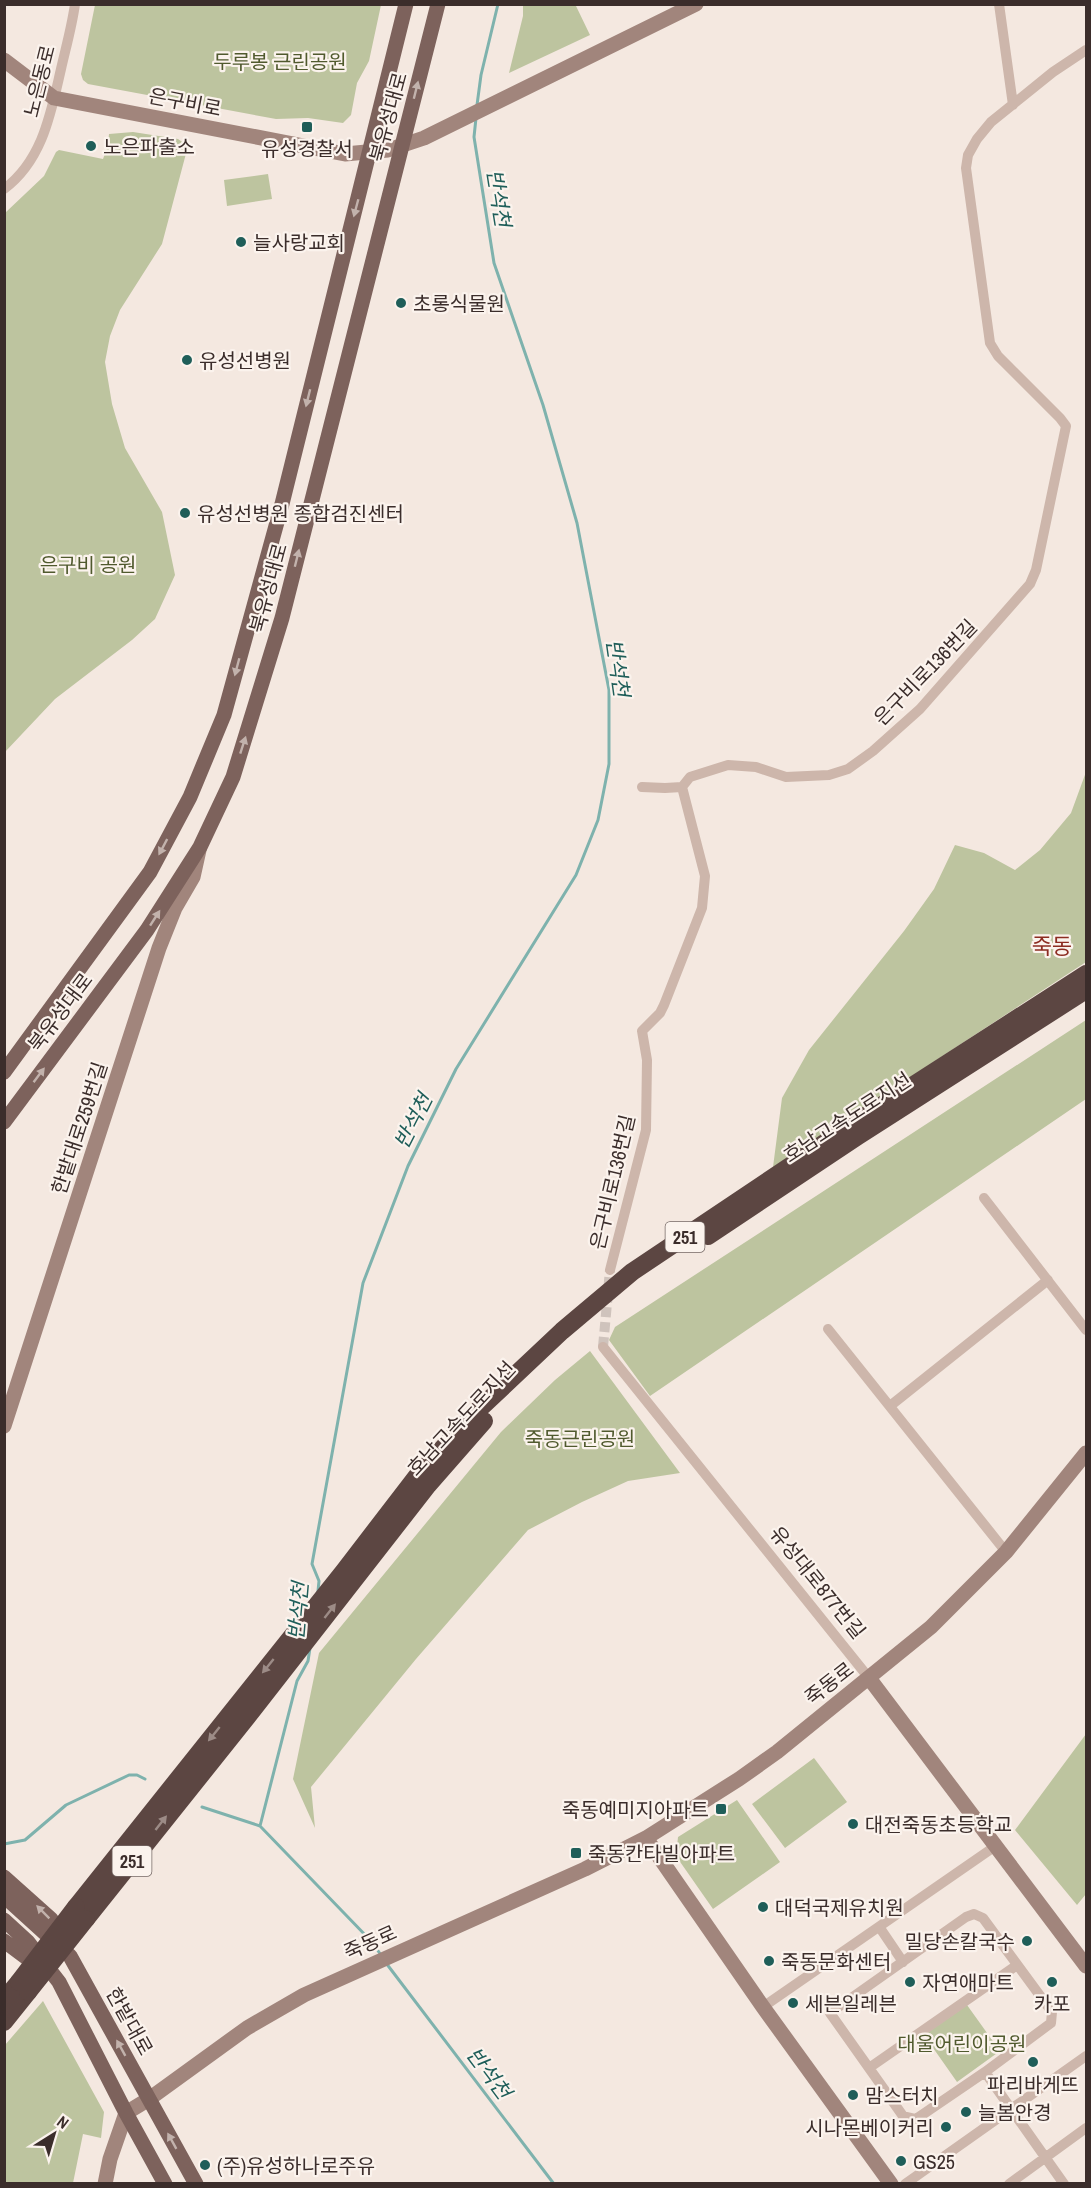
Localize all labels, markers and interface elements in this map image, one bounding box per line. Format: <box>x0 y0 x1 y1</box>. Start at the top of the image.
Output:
street label: 노은동로 <box>17 42 61 120</box>
park label: 두루봉 근린공원 <box>213 48 347 75</box>
street label: 북유성대로 <box>363 69 413 165</box>
one-way arrow <box>412 81 422 99</box>
street label: 은구비로 <box>146 82 224 122</box>
marker: 유성경찰서 <box>300 120 314 134</box>
place label: 노은파출소 <box>103 133 195 160</box>
place label: 유성경찰서 <box>261 135 353 162</box>
marker: 노은파출소 <box>84 139 98 153</box>
water label: 반석천 <box>480 167 518 232</box>
one-way arrow <box>350 199 360 218</box>
place label: 늘사랑교회 <box>253 229 345 256</box>
marker: 늘사랑교회 <box>234 235 248 249</box>
place label: 초롱식물원 <box>413 290 505 317</box>
marker: 초롱식물원 <box>394 296 408 310</box>
place label: 유성선병원 <box>199 347 291 374</box>
marker: 유성선병원 <box>180 353 194 367</box>
one-way arrow <box>303 388 313 407</box>
place label: 유성선병원 종합검진센터 <box>197 500 404 527</box>
marker: 유성선병원 종합검진센터 <box>178 506 192 520</box>
street label: 북유성대로 <box>243 540 293 636</box>
one-way arrow <box>293 549 303 567</box>
park label: 은구비 공원 <box>40 551 136 578</box>
street label: 은구비로136번길 <box>867 613 983 731</box>
water label: 반석천 <box>600 637 637 701</box>
one-way arrow <box>232 658 241 676</box>
one-way arrow <box>239 736 249 754</box>
one-way arrow <box>158 839 168 856</box>
one-way arrow <box>149 910 160 926</box>
district label: 죽동 <box>1032 931 1072 961</box>
street label: 북유성대로 <box>22 967 98 1057</box>
street label: 한밭대로259번길 <box>45 1058 113 1198</box>
street label: 호남고속도로지선 <box>778 1066 916 1168</box>
one-way arrow <box>33 1068 45 1083</box>
water label: 반석천 <box>387 1086 440 1153</box>
street label: 은구비로136번길 <box>583 1112 641 1252</box>
road number: 251 <box>666 1222 704 1252</box>
street label: 호남고속도로지선 <box>401 1355 521 1481</box>
park label: 죽동근린공원 <box>525 1425 635 1452</box>
street label: 유성대로877번길 <box>764 1520 872 1644</box>
water label: 반석천 <box>281 1578 315 1641</box>
one-way arrow <box>323 1604 335 1619</box>
street label: 죽동로 <box>799 1655 859 1711</box>
one-way arrow <box>262 1658 275 1674</box>
one-way arrow <box>207 1726 220 1742</box>
place label: 죽동예미지아파트 <box>562 1796 709 1823</box>
marker: 죽동예미지아파트 <box>714 1802 728 1816</box>
place label: 대전죽동초등학교 <box>865 1811 1012 1838</box>
one-way arrow <box>155 1816 167 1831</box>
marker: 대전죽동초등학교 <box>846 1817 860 1831</box>
place label: 죽동칸타빌아파트 <box>588 1840 735 1867</box>
road number: 251 <box>112 1846 152 1876</box>
marker: 죽동칸타빌아파트 <box>569 1846 583 1860</box>
place label: 대덕국제유치원 <box>775 1894 904 1921</box>
marker: 대덕국제유치원 <box>756 1900 770 1914</box>
one-way arrow <box>37 1905 51 1919</box>
street label: 죽동로 <box>339 1918 401 1966</box>
place label: 밀당손칼국수 <box>905 1928 1015 1955</box>
marker: 밀당손칼국수 <box>1020 1934 1034 1948</box>
place label: 죽동문화센터 <box>781 1948 891 1975</box>
marker: 죽동문화센터 <box>762 1954 776 1968</box>
place label: 자연애마트 <box>922 1969 1014 1996</box>
marker: 자연애마트 <box>903 1975 917 1989</box>
marker: 카포 <box>1045 1975 1059 1989</box>
street label: 한밭대로 <box>100 1982 160 2060</box>
place label: 세븐일레븐 <box>805 1990 897 2017</box>
place label: 카포 <box>1034 1990 1070 2017</box>
marker: 세븐일레븐 <box>786 1996 800 2010</box>
park label: 대울어린이공원 <box>898 2030 1026 2057</box>
one-way arrow <box>116 2039 126 2056</box>
water label: 반석천 <box>460 2041 520 2107</box>
marker: 파리바게뜨 <box>1026 2055 1040 2069</box>
place label: 파리바게뜨 <box>987 2071 1079 2098</box>
place label: 맘스터치 <box>865 2082 939 2109</box>
marker: 맘스터치 <box>846 2088 860 2102</box>
place label: 늘봄안경 <box>978 2099 1052 2126</box>
north arrow <box>24 2104 84 2164</box>
marker: 늘봄안경 <box>959 2105 973 2119</box>
text: N <box>53 2110 73 2134</box>
place label: 시나몬베이커리 <box>805 2114 934 2141</box>
marker: 시나몬베이커리 <box>939 2120 953 2134</box>
one-way arrow <box>167 2133 177 2150</box>
place label: GS25 <box>913 2148 955 2175</box>
place label: (주)유성하나로주유 <box>217 2152 375 2179</box>
marker: GS25 <box>894 2154 908 2168</box>
marker: (주)유성하나로주유 <box>198 2158 212 2172</box>

